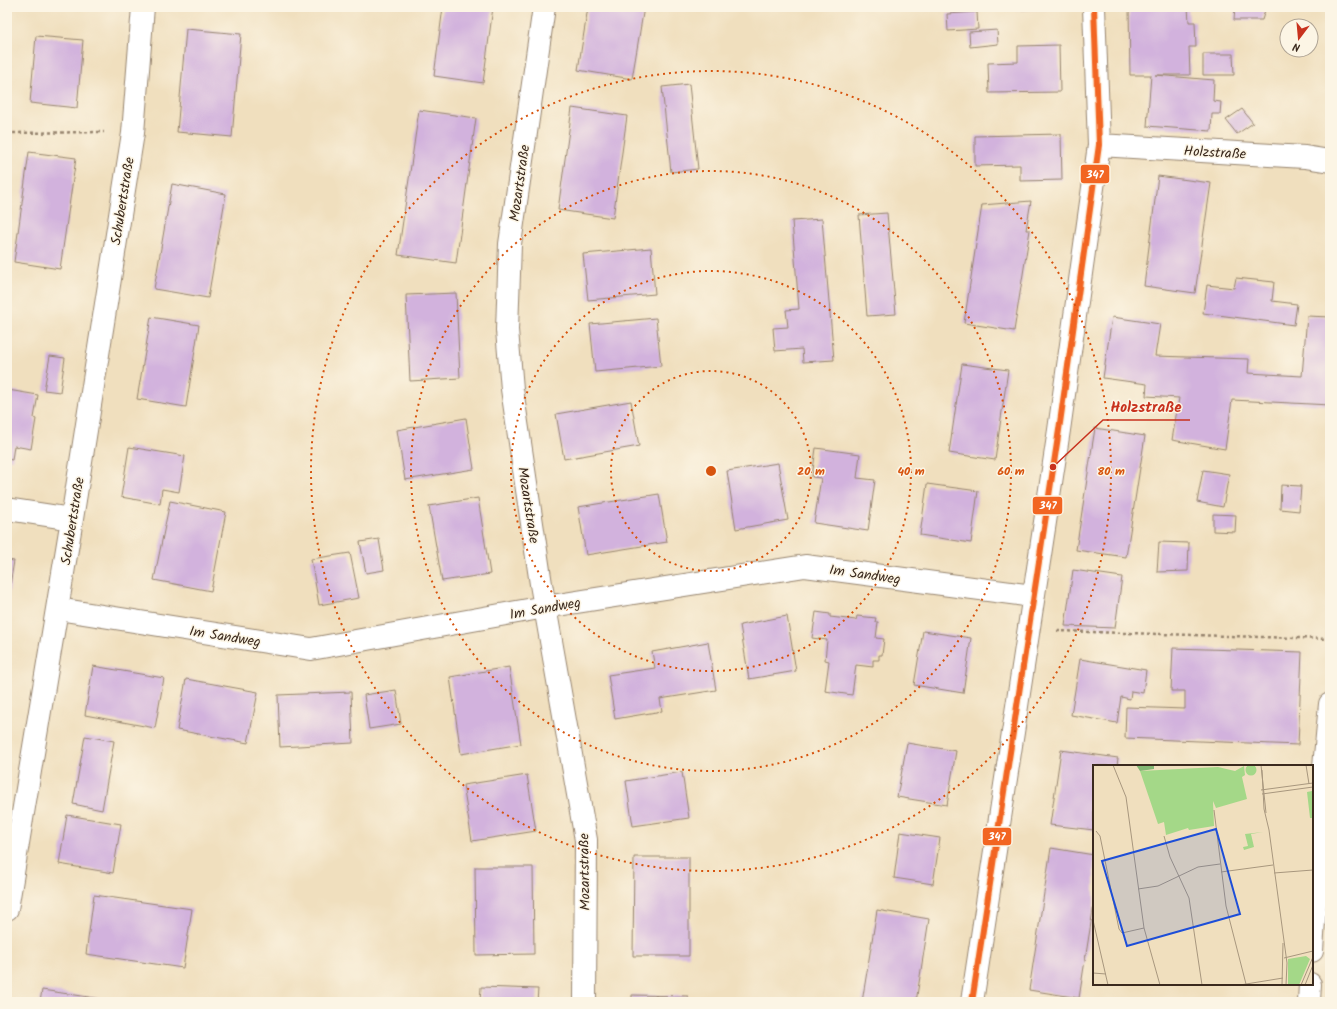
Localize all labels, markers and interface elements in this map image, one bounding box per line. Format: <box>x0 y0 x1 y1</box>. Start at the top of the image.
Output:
north arrow <box>1279 18 1319 58</box>
text: N <box>1291 37 1302 56</box>
street label: Holzstraße <box>1183 140 1247 166</box>
street label: Mozartstraße <box>504 143 536 223</box>
street label: Schubertstraße <box>105 155 141 247</box>
line badge: 347 <box>1080 164 1110 184</box>
text: 347 <box>1085 166 1104 184</box>
callout: Holzstraße <box>1103 393 1190 420</box>
text: Holzstraße <box>1111 396 1182 420</box>
text: 20 m <box>797 462 825 481</box>
text: 40 m <box>897 462 925 481</box>
text: 60 m <box>997 462 1025 481</box>
text: 80 m <box>1097 462 1125 481</box>
centre of rings <box>704 464 718 478</box>
street label: Mozartstraße <box>511 465 545 546</box>
street label: Schubertstraße <box>55 475 91 567</box>
line badge: 347 <box>1032 496 1063 515</box>
text: 347 <box>1038 497 1057 515</box>
street label: Im Sandweg <box>828 559 902 591</box>
street label: Im Sandweg <box>508 592 582 626</box>
street label: Im Sandweg <box>188 620 262 653</box>
inset map <box>1093 765 1313 985</box>
line badge: 347 <box>982 827 1012 846</box>
text: 347 <box>987 828 1006 846</box>
street label: Mozartstraße <box>573 832 597 911</box>

